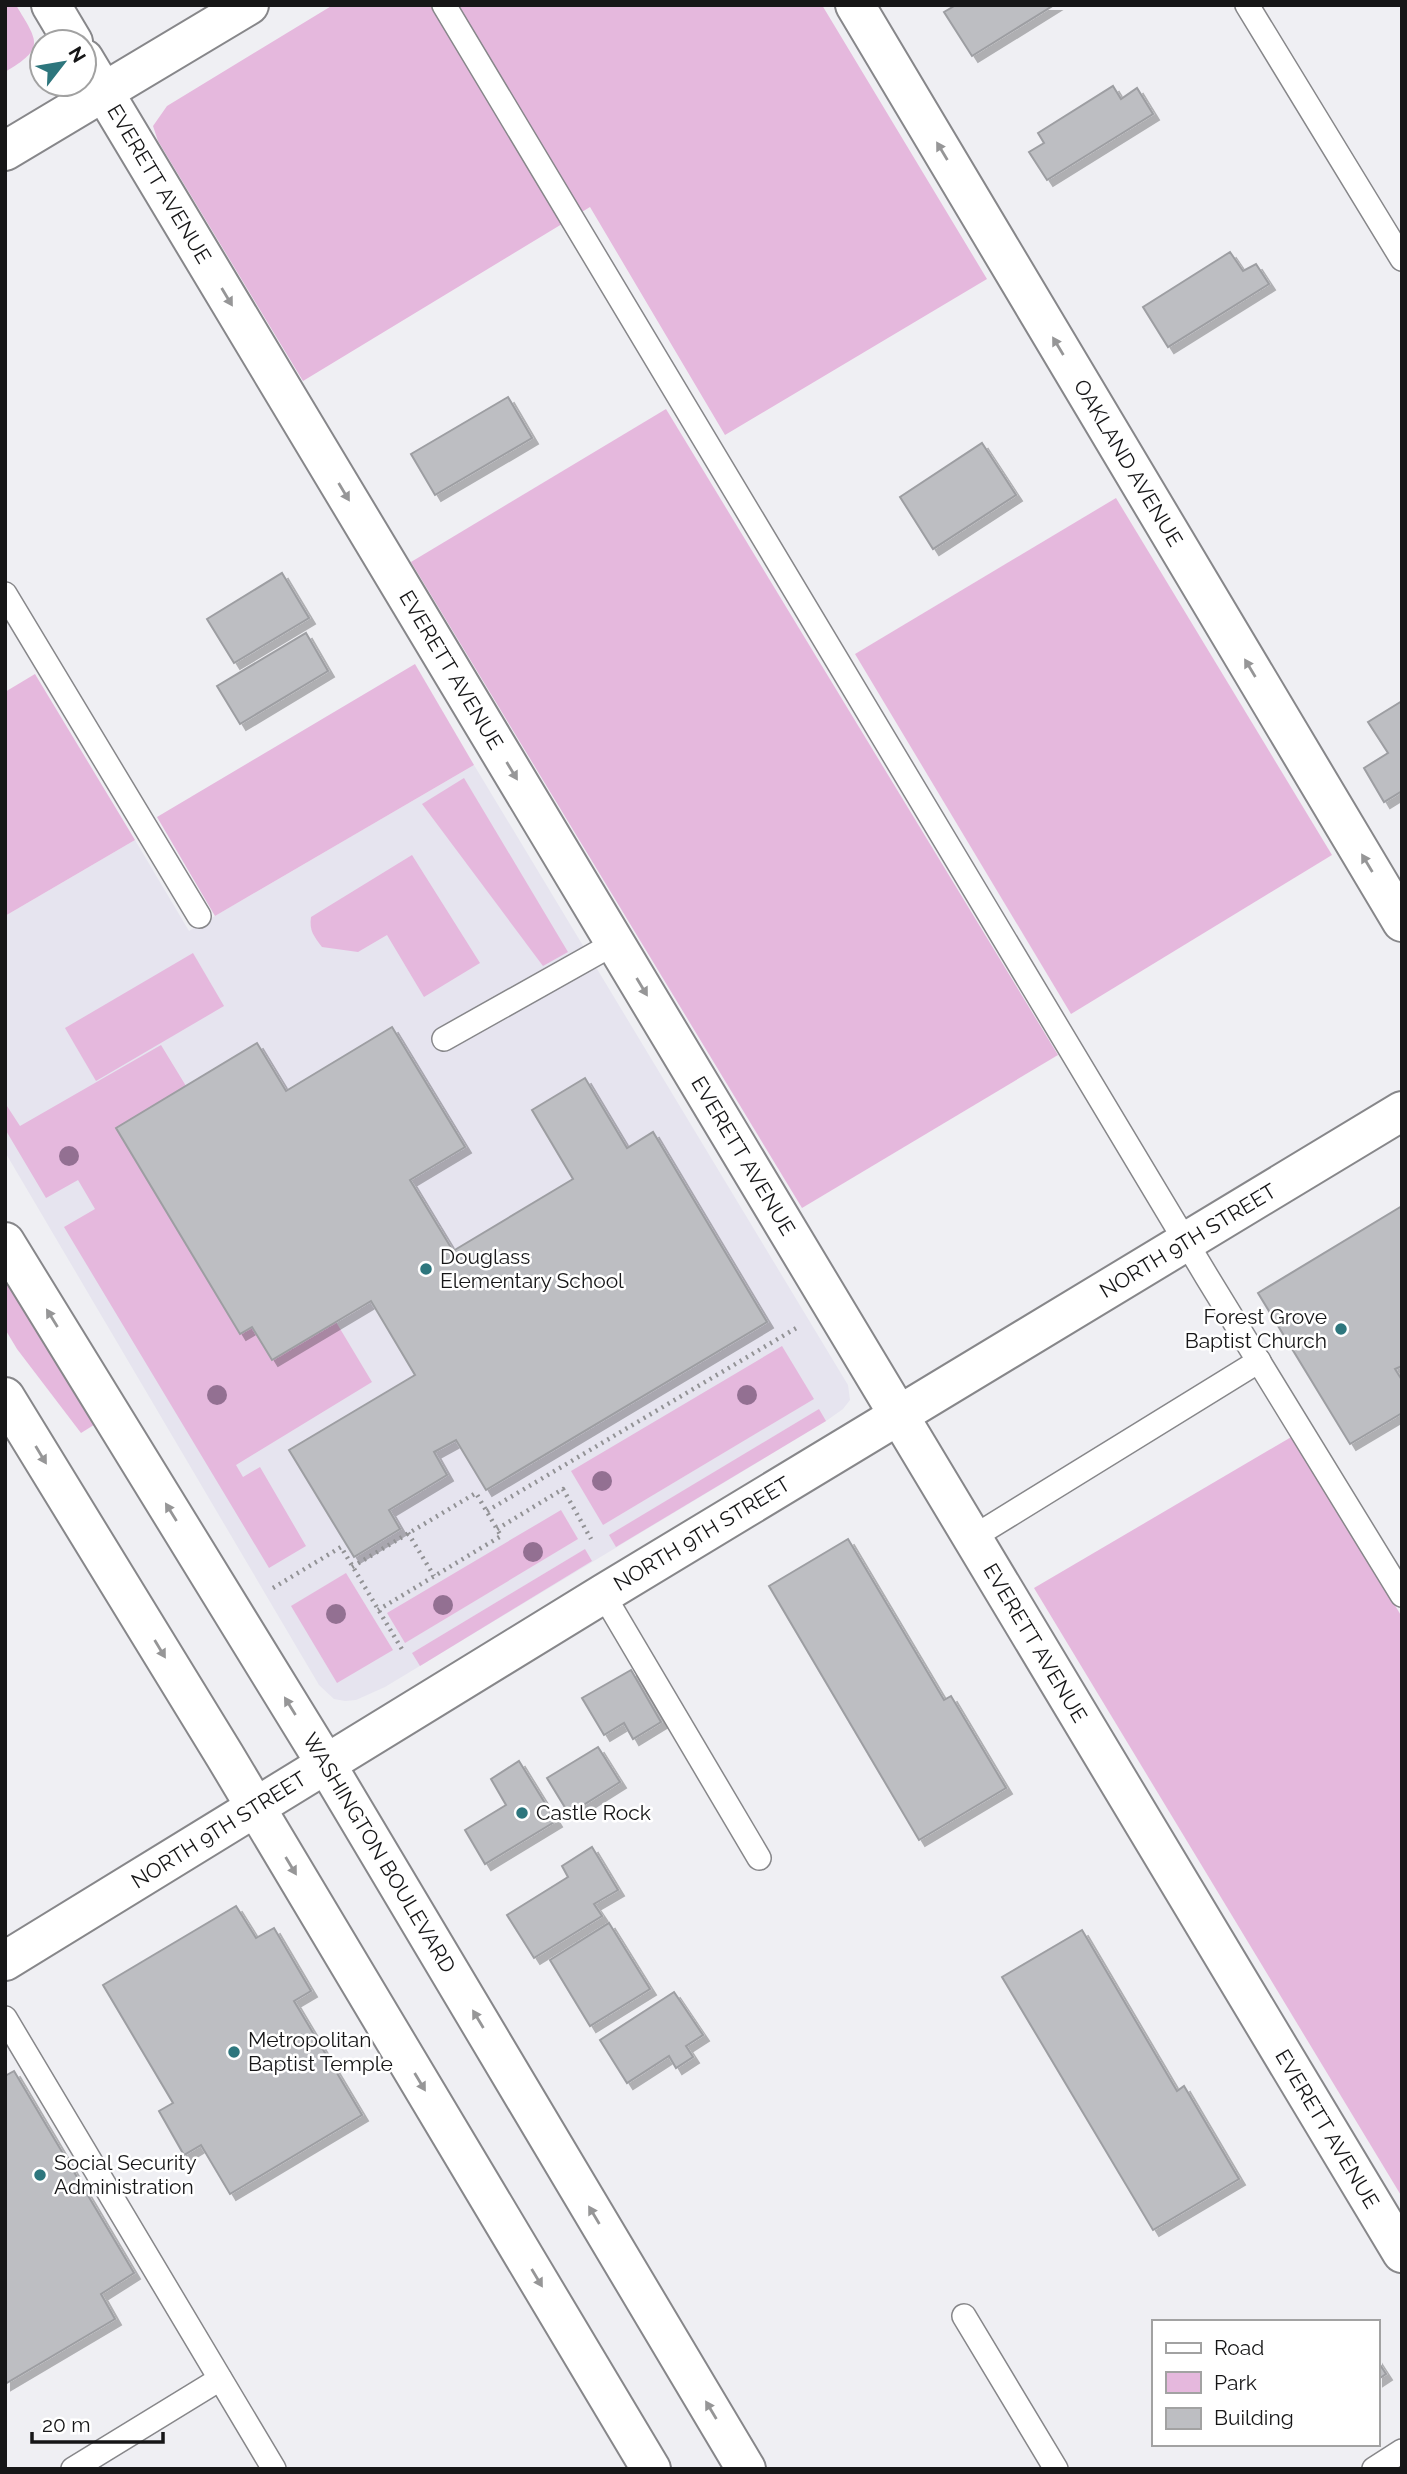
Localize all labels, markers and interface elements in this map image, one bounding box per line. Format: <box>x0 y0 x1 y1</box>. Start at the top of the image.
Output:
north arrow <box>28 28 98 98</box>
text: N <box>64 42 91 66</box>
street label: EVERETT AVENUE <box>102 100 217 268</box>
one-way arrow <box>935 141 948 160</box>
one-way arrow <box>221 288 234 307</box>
one-way arrow <box>1052 337 1065 356</box>
street label: OAKLAND AVENUE <box>1069 375 1188 551</box>
one-way arrow <box>338 483 351 502</box>
street label: EVERETT AVENUE <box>394 586 509 754</box>
one-way arrow <box>1244 658 1256 677</box>
one-way arrow <box>506 762 518 781</box>
one-way arrow <box>1360 853 1373 872</box>
one-way arrow <box>636 978 648 997</box>
street label: EVERETT AVENUE <box>686 1072 801 1240</box>
street label: NORTH 9TH STREET <box>1095 1178 1281 1303</box>
place label: Douglass Elementary School <box>440 1244 624 1293</box>
marker: Douglass Elementary School <box>418 1261 434 1277</box>
place label: Forest Grove Baptist Church <box>1185 1304 1327 1353</box>
one-way arrow <box>46 1309 58 1328</box>
marker: Forest Grove Baptist Church <box>1333 1321 1349 1337</box>
one-way arrow <box>34 1445 47 1464</box>
street label: NORTH 9TH STREET <box>609 1471 795 1596</box>
one-way arrow <box>165 1503 177 1522</box>
street label: EVERETT AVENUE <box>978 1559 1093 1727</box>
one-way arrow <box>153 1639 166 1658</box>
one-way arrow <box>284 1697 296 1716</box>
street label: WASHINGTON BOULEVARD <box>298 1728 461 1977</box>
street label: NORTH 9TH STREET <box>127 1766 311 1894</box>
place label: Castle Rock <box>536 1800 651 1825</box>
marker: Castle Rock <box>514 1805 530 1821</box>
one-way arrow <box>285 1856 297 1875</box>
one-way arrow <box>472 2010 484 2029</box>
place label: Metropolitan Baptist Temple <box>248 2027 393 2076</box>
marker: Metropolitan Baptist Temple <box>226 2044 242 2060</box>
street label: EVERETT AVENUE <box>1270 2045 1385 2213</box>
one-way arrow <box>414 2073 427 2092</box>
place label: Social Security Administration <box>54 2150 197 2199</box>
marker: Social Security Administration <box>32 2167 48 2183</box>
one-way arrow <box>588 2205 600 2224</box>
one-way arrow <box>531 2268 543 2287</box>
legend <box>1152 2320 1379 2446</box>
text: Road <box>1214 2335 1264 2360</box>
text: Park <box>1214 2370 1257 2395</box>
scale bar <box>32 2400 163 2444</box>
one-way arrow <box>704 2401 717 2420</box>
text: Building <box>1214 2405 1294 2430</box>
text: 20 m <box>42 2412 90 2437</box>

